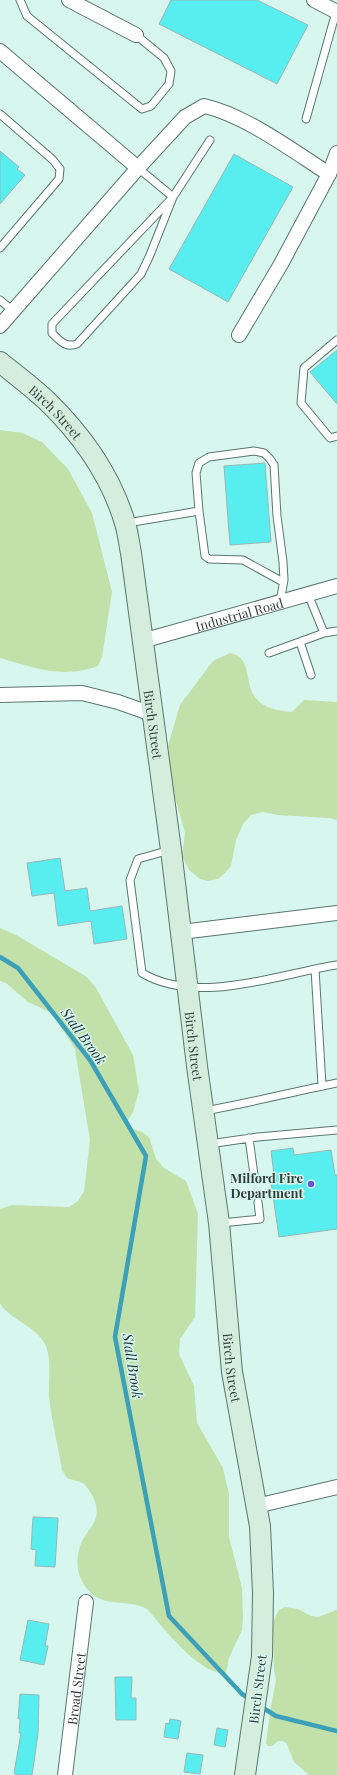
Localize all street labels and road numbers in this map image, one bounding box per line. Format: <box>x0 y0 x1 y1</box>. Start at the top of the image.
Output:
street label: Birch Street <box>26 381 86 443</box>
street label: Industrial Road <box>193 593 285 634</box>
street label: Birch Street <box>141 689 167 760</box>
street label: Birch Street <box>182 1010 207 1082</box>
street label: Birch Street <box>220 1332 246 1404</box>
street label: Broad Street <box>63 1651 88 1726</box>
street label: Birch Street <box>244 1653 270 1725</box>

